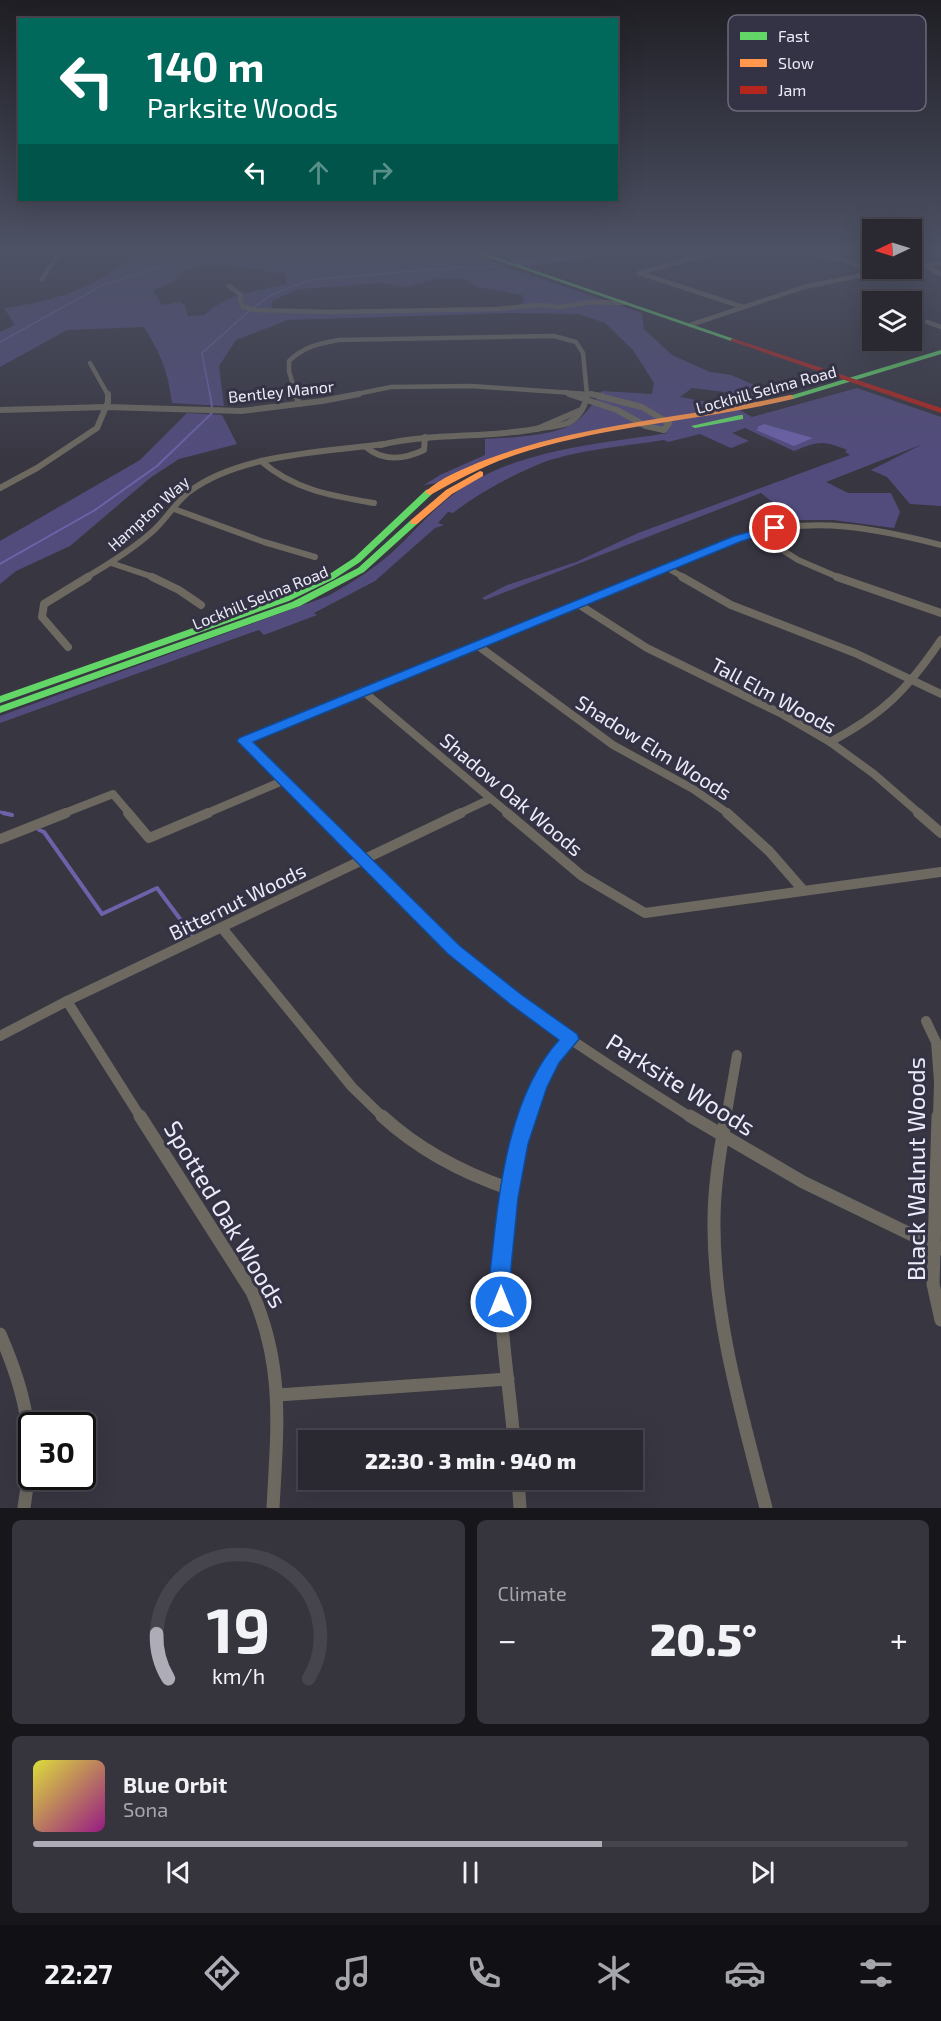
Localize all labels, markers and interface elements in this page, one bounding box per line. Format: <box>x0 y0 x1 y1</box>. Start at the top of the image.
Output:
legend <box>728 15 926 111</box>
text: Fast <box>778 26 809 45</box>
text: 140 m <box>147 40 264 90</box>
icon: left <box>48 42 126 120</box>
text: Slow <box>778 53 814 72</box>
text: Jam <box>778 80 806 99</box>
text: Parksite Woods <box>147 91 338 123</box>
icon: left <box>239 156 272 189</box>
icon: ahead <box>302 156 335 189</box>
icon: right <box>365 156 398 189</box>
north arrow <box>862 219 922 279</box>
map controls <box>862 219 922 351</box>
button: layers <box>862 291 922 351</box>
street label: Lockhill Selma Road <box>694 361 838 417</box>
street label: Bentley Manor <box>227 376 336 406</box>
street label: Hampton Way <box>103 471 193 554</box>
pin <box>749 502 800 553</box>
icon: arrive <box>758 511 791 544</box>
street label: Lockhill Selma Road <box>189 561 331 633</box>
street label: Tall Elm Woods <box>707 652 841 738</box>
street label: Shadow Elm Woods <box>572 689 736 805</box>
street label: Shadow Oak Woods <box>436 727 588 861</box>
street label: Bitternut Woods <box>165 858 309 944</box>
street label: Parksite Woods <box>601 1027 761 1141</box>
street label: Black Walnut Woods <box>901 1057 930 1281</box>
street label: Spotted Oak Woods <box>159 1115 293 1313</box>
position arrow <box>469 1270 533 1334</box>
speed limit sign: 30 <box>18 1412 96 1490</box>
text: 22:30 · 3 min · 940 m <box>365 1447 576 1473</box>
text: Climate <box>498 1581 567 1605</box>
text: 19 <box>206 1591 270 1666</box>
text: 20.5° <box>650 1611 757 1665</box>
text: − <box>498 1619 517 1659</box>
text: + <box>890 1619 908 1659</box>
text: km/h <box>212 1663 265 1688</box>
text: Blue Orbit <box>123 1771 227 1797</box>
text: Sona <box>123 1797 168 1821</box>
icon: previous <box>162 1856 195 1889</box>
icon: pause <box>454 1856 487 1889</box>
icon: next <box>746 1856 779 1889</box>
icon: directions <box>201 1952 243 1994</box>
icon: music <box>332 1952 374 1994</box>
icon: phone <box>463 1952 505 1994</box>
icon: climate <box>593 1952 635 1994</box>
icon: car <box>724 1952 766 1994</box>
icon: filters <box>855 1952 897 1994</box>
text: 22:27 <box>44 1957 113 1989</box>

